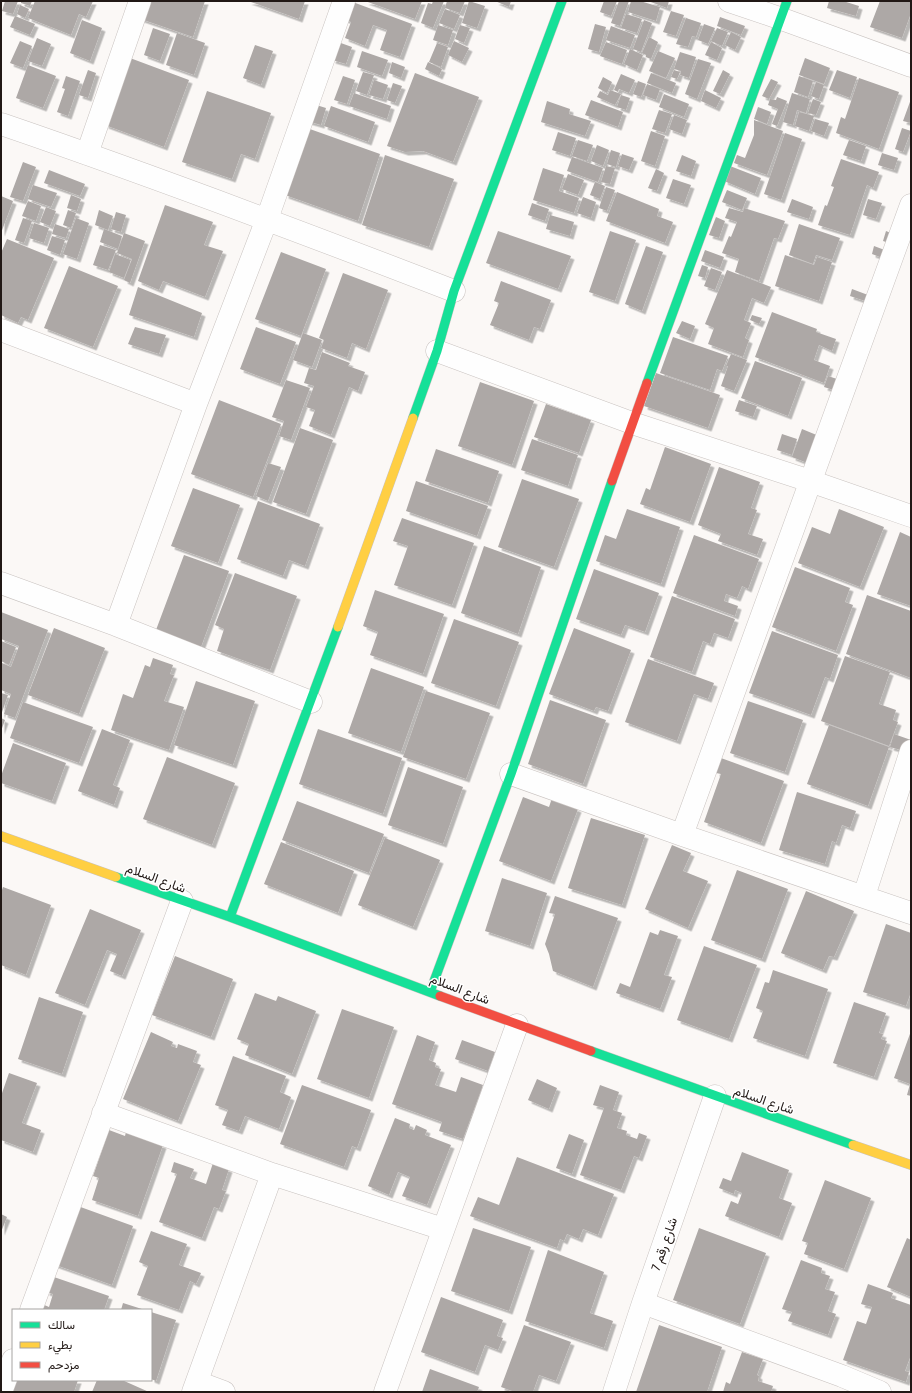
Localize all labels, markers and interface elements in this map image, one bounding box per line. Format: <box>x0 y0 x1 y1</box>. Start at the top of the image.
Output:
street label: شارع السلام <box>123 860 188 898</box>
street label: شارع السلام <box>427 971 492 1009</box>
street label: شارع السلام <box>731 1083 796 1119</box>
street label: شارع رقم 7 <box>648 1215 682 1273</box>
legend <box>12 1309 152 1381</box>
text: سالك <box>48 1318 75 1332</box>
text: بطيء <box>48 1338 72 1355</box>
text: مزدحم <box>48 1358 79 1373</box>

